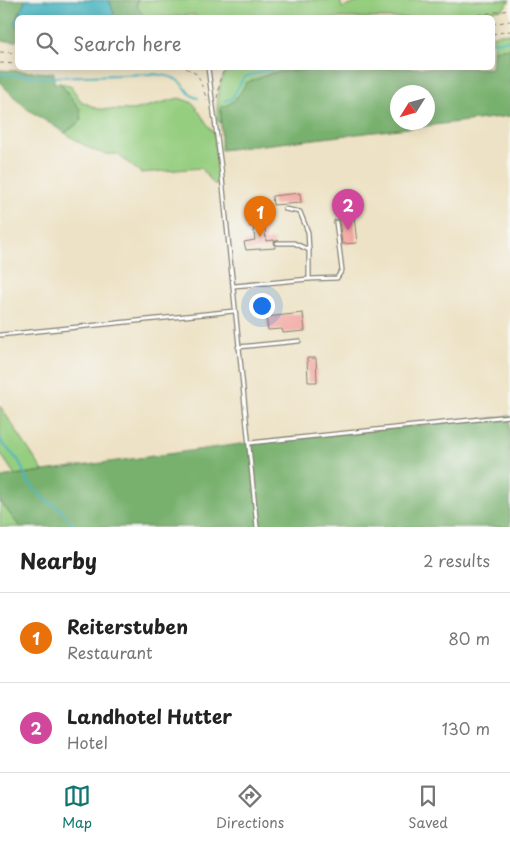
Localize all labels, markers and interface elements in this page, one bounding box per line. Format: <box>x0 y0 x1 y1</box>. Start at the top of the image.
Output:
search box <box>15 15 495 70</box>
icon: search <box>33 29 61 57</box>
text: Search here <box>73 29 182 57</box>
north arrow <box>390 85 435 130</box>
pin: 2 <box>332 189 364 230</box>
pin: 1 <box>244 196 276 237</box>
your location <box>249 293 275 319</box>
text: Nearby <box>20 544 97 576</box>
text: 2 results <box>423 548 490 572</box>
text: Reiterstuben <box>67 612 188 640</box>
text: 1 <box>32 626 40 650</box>
text: 80 m <box>448 626 490 650</box>
text: Restaurant <box>67 640 153 664</box>
text: Landhotel Hutter <box>67 702 232 730</box>
text: 2 <box>30 716 42 740</box>
text: 130 m <box>442 716 490 740</box>
text: Hotel <box>67 730 108 754</box>
tab: Map <box>62 782 92 833</box>
tab: Directions <box>216 782 284 833</box>
tab: Saved <box>408 782 448 833</box>

